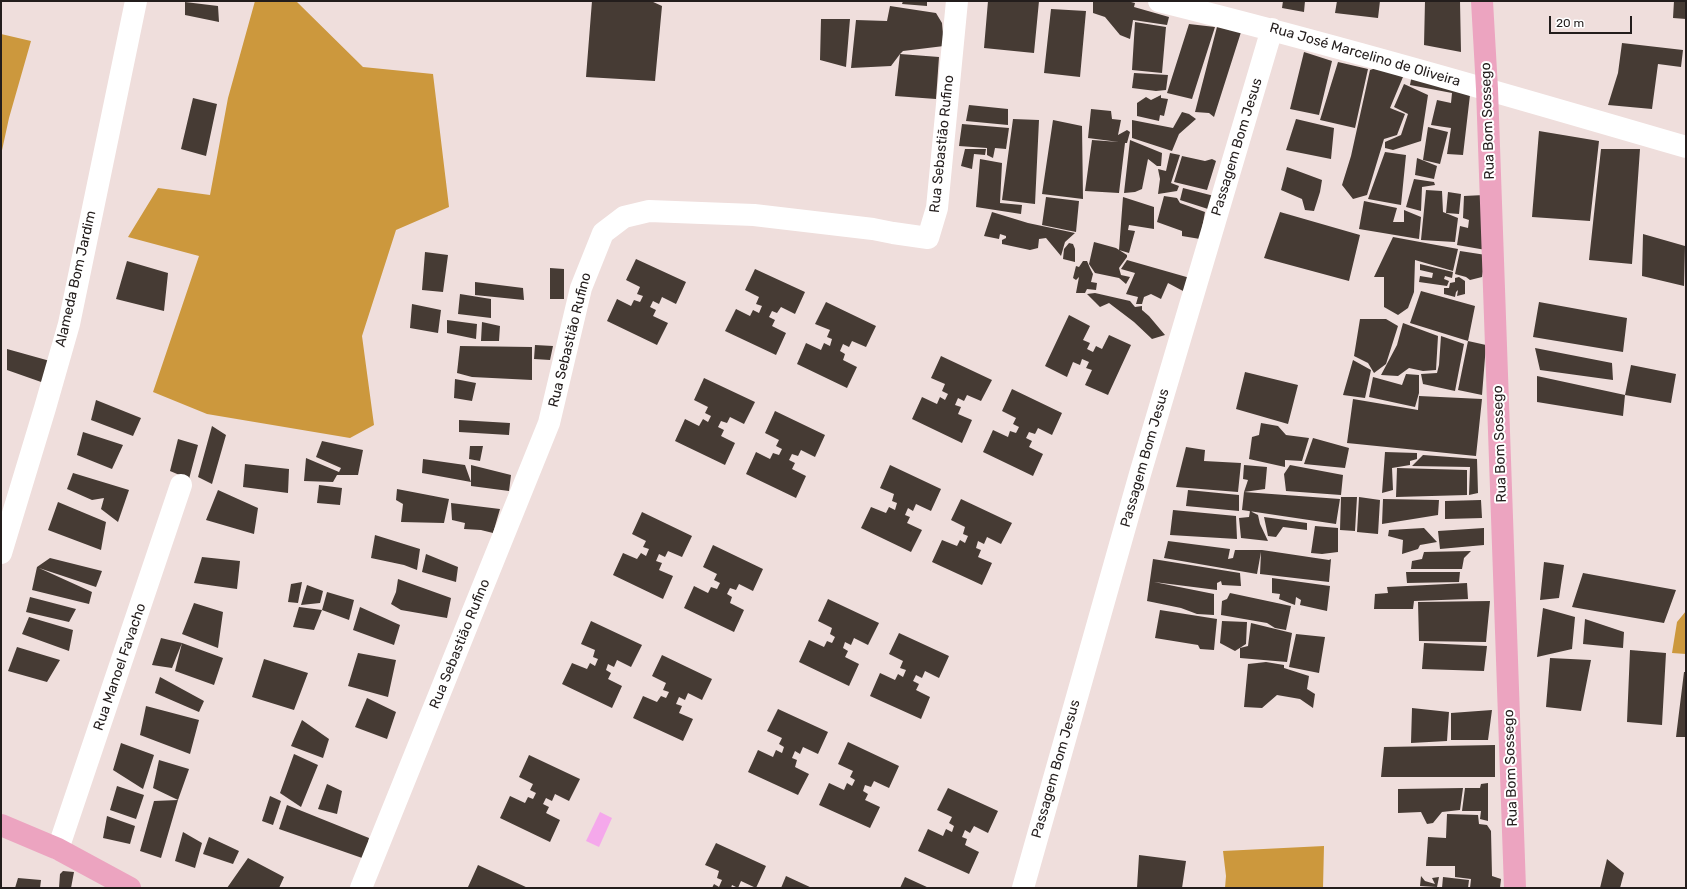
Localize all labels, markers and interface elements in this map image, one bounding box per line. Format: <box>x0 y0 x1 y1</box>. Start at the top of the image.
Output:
scale bar <box>1551 8 1634 34</box>
text: 20 m <box>1556 16 1584 30</box>
street label: Rua José Marcelino de Oliveira <box>1268 20 1462 90</box>
street label: Rua Bom Sossego <box>1478 62 1498 180</box>
street label: Rua Sebastião Rufino <box>926 74 958 214</box>
street label: Passagem Bom Jesus <box>1208 76 1266 218</box>
street label: Alameda Bom Jardim <box>52 209 100 349</box>
street label: Rua Sebastião Rufino <box>545 271 595 409</box>
street label: Rua Bom Sossego <box>1490 385 1510 503</box>
street label: Passagem Bom Jesus <box>1117 387 1173 529</box>
street label: Rua Sebastião Rufino <box>426 577 494 711</box>
street label: Rua Manoel Favacho <box>90 601 150 733</box>
street label: Passagem Bom Jesus <box>1028 698 1084 840</box>
street label: Rua Bom Sossego <box>1501 709 1521 827</box>

